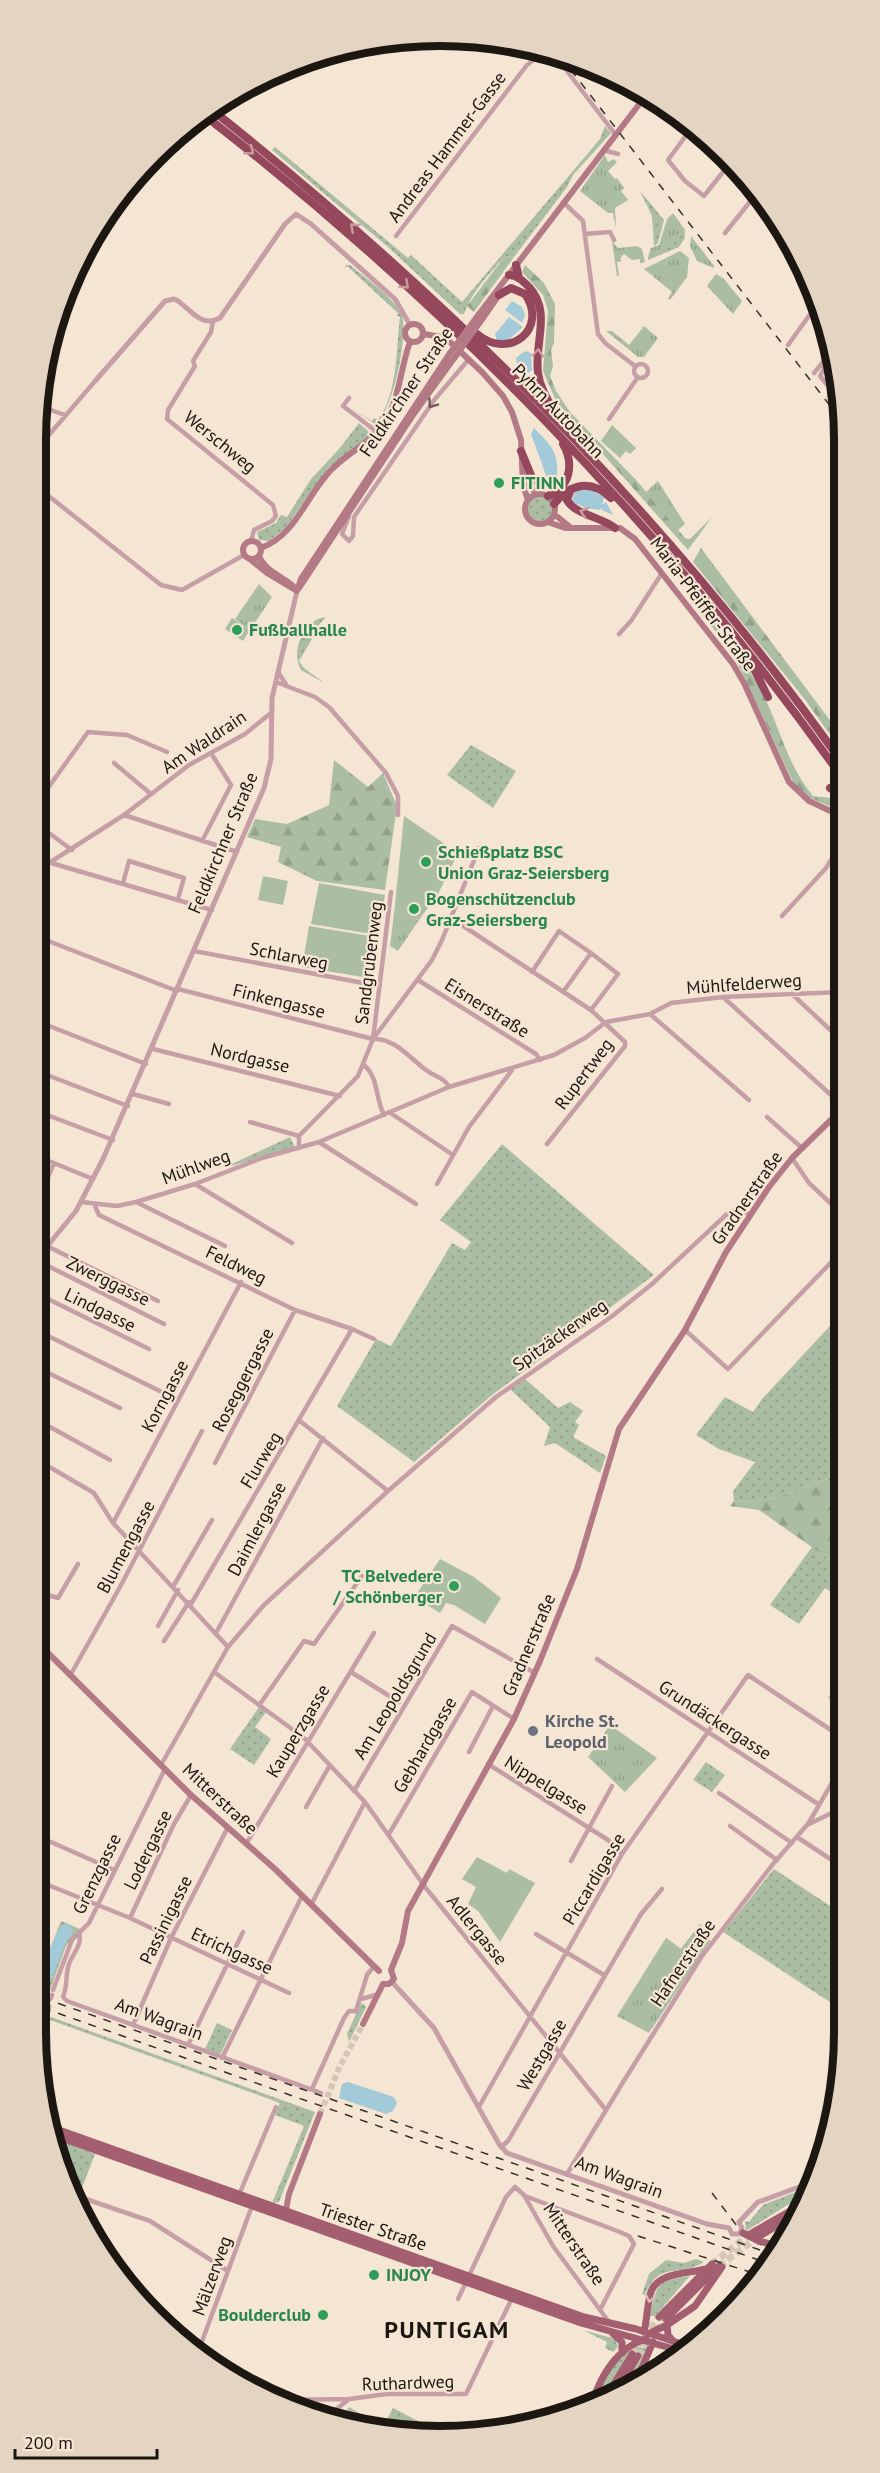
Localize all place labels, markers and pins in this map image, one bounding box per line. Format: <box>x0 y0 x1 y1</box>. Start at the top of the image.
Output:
place label: FITINN <box>511 471 564 494</box>
marker: FITINN <box>492 476 506 490</box>
place label: Fußballhalle <box>249 618 347 641</box>
marker: Fußballhalle <box>230 623 244 637</box>
place label: Schießplatz BSC Union Graz-Seiersberg <box>438 840 609 884</box>
marker: Schießplatz BSC Union Graz-Seiersberg <box>419 855 433 869</box>
place label: Bogenschützenclub Graz-Seiersberg <box>426 887 576 931</box>
marker: Bogenschützenclub Graz-Seiersberg <box>407 902 421 916</box>
place label: TC Belvedere / Schönberger <box>332 1564 443 1608</box>
marker: TC Belvedere / Schönberger <box>447 1579 461 1593</box>
place label: Kirche St. Leopold <box>545 1709 619 1753</box>
marker: Kirche St. Leopold <box>526 1724 540 1738</box>
place label: INJOY <box>386 2263 431 2286</box>
marker: INJOY <box>367 2268 381 2282</box>
place label: Boulderclub <box>218 2303 311 2326</box>
marker: Boulderclub <box>316 2308 330 2322</box>

